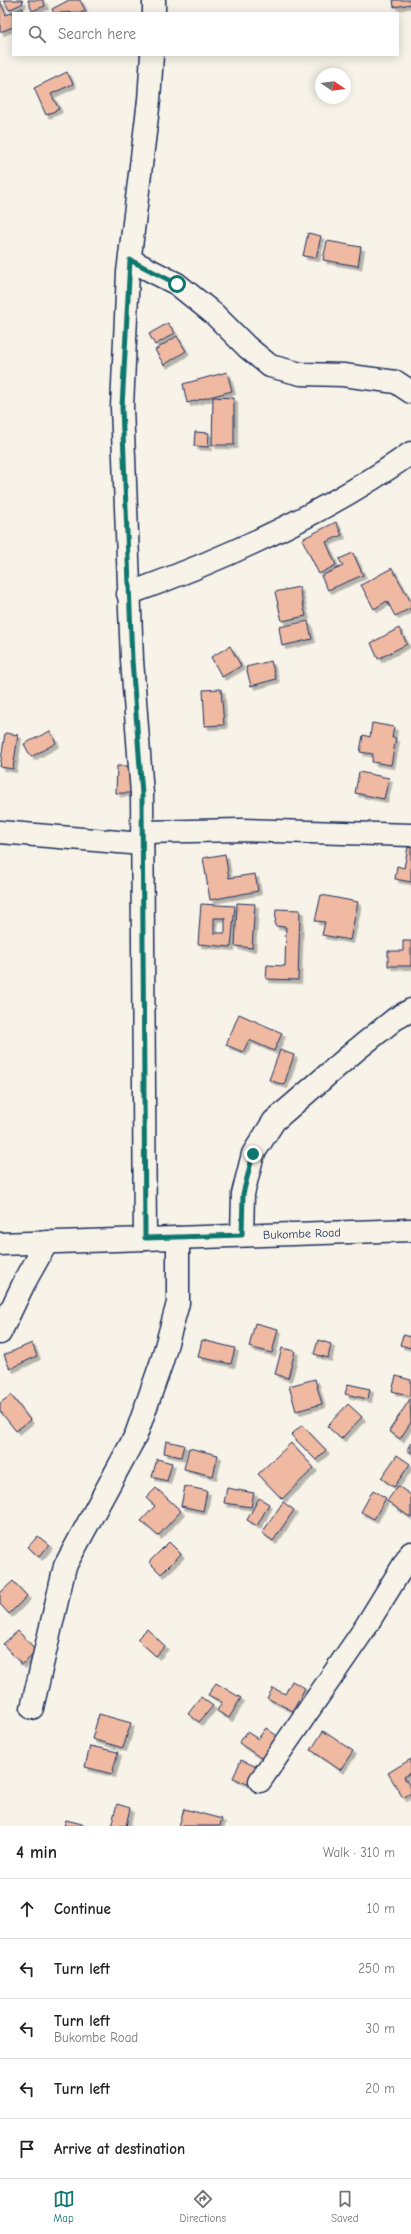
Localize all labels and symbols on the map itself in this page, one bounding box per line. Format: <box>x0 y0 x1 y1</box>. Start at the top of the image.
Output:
north arrow <box>315 68 351 104</box>
route start <box>168 275 186 293</box>
route end <box>244 1145 262 1163</box>
street label: Bukombe Road <box>263 1225 341 1242</box>

